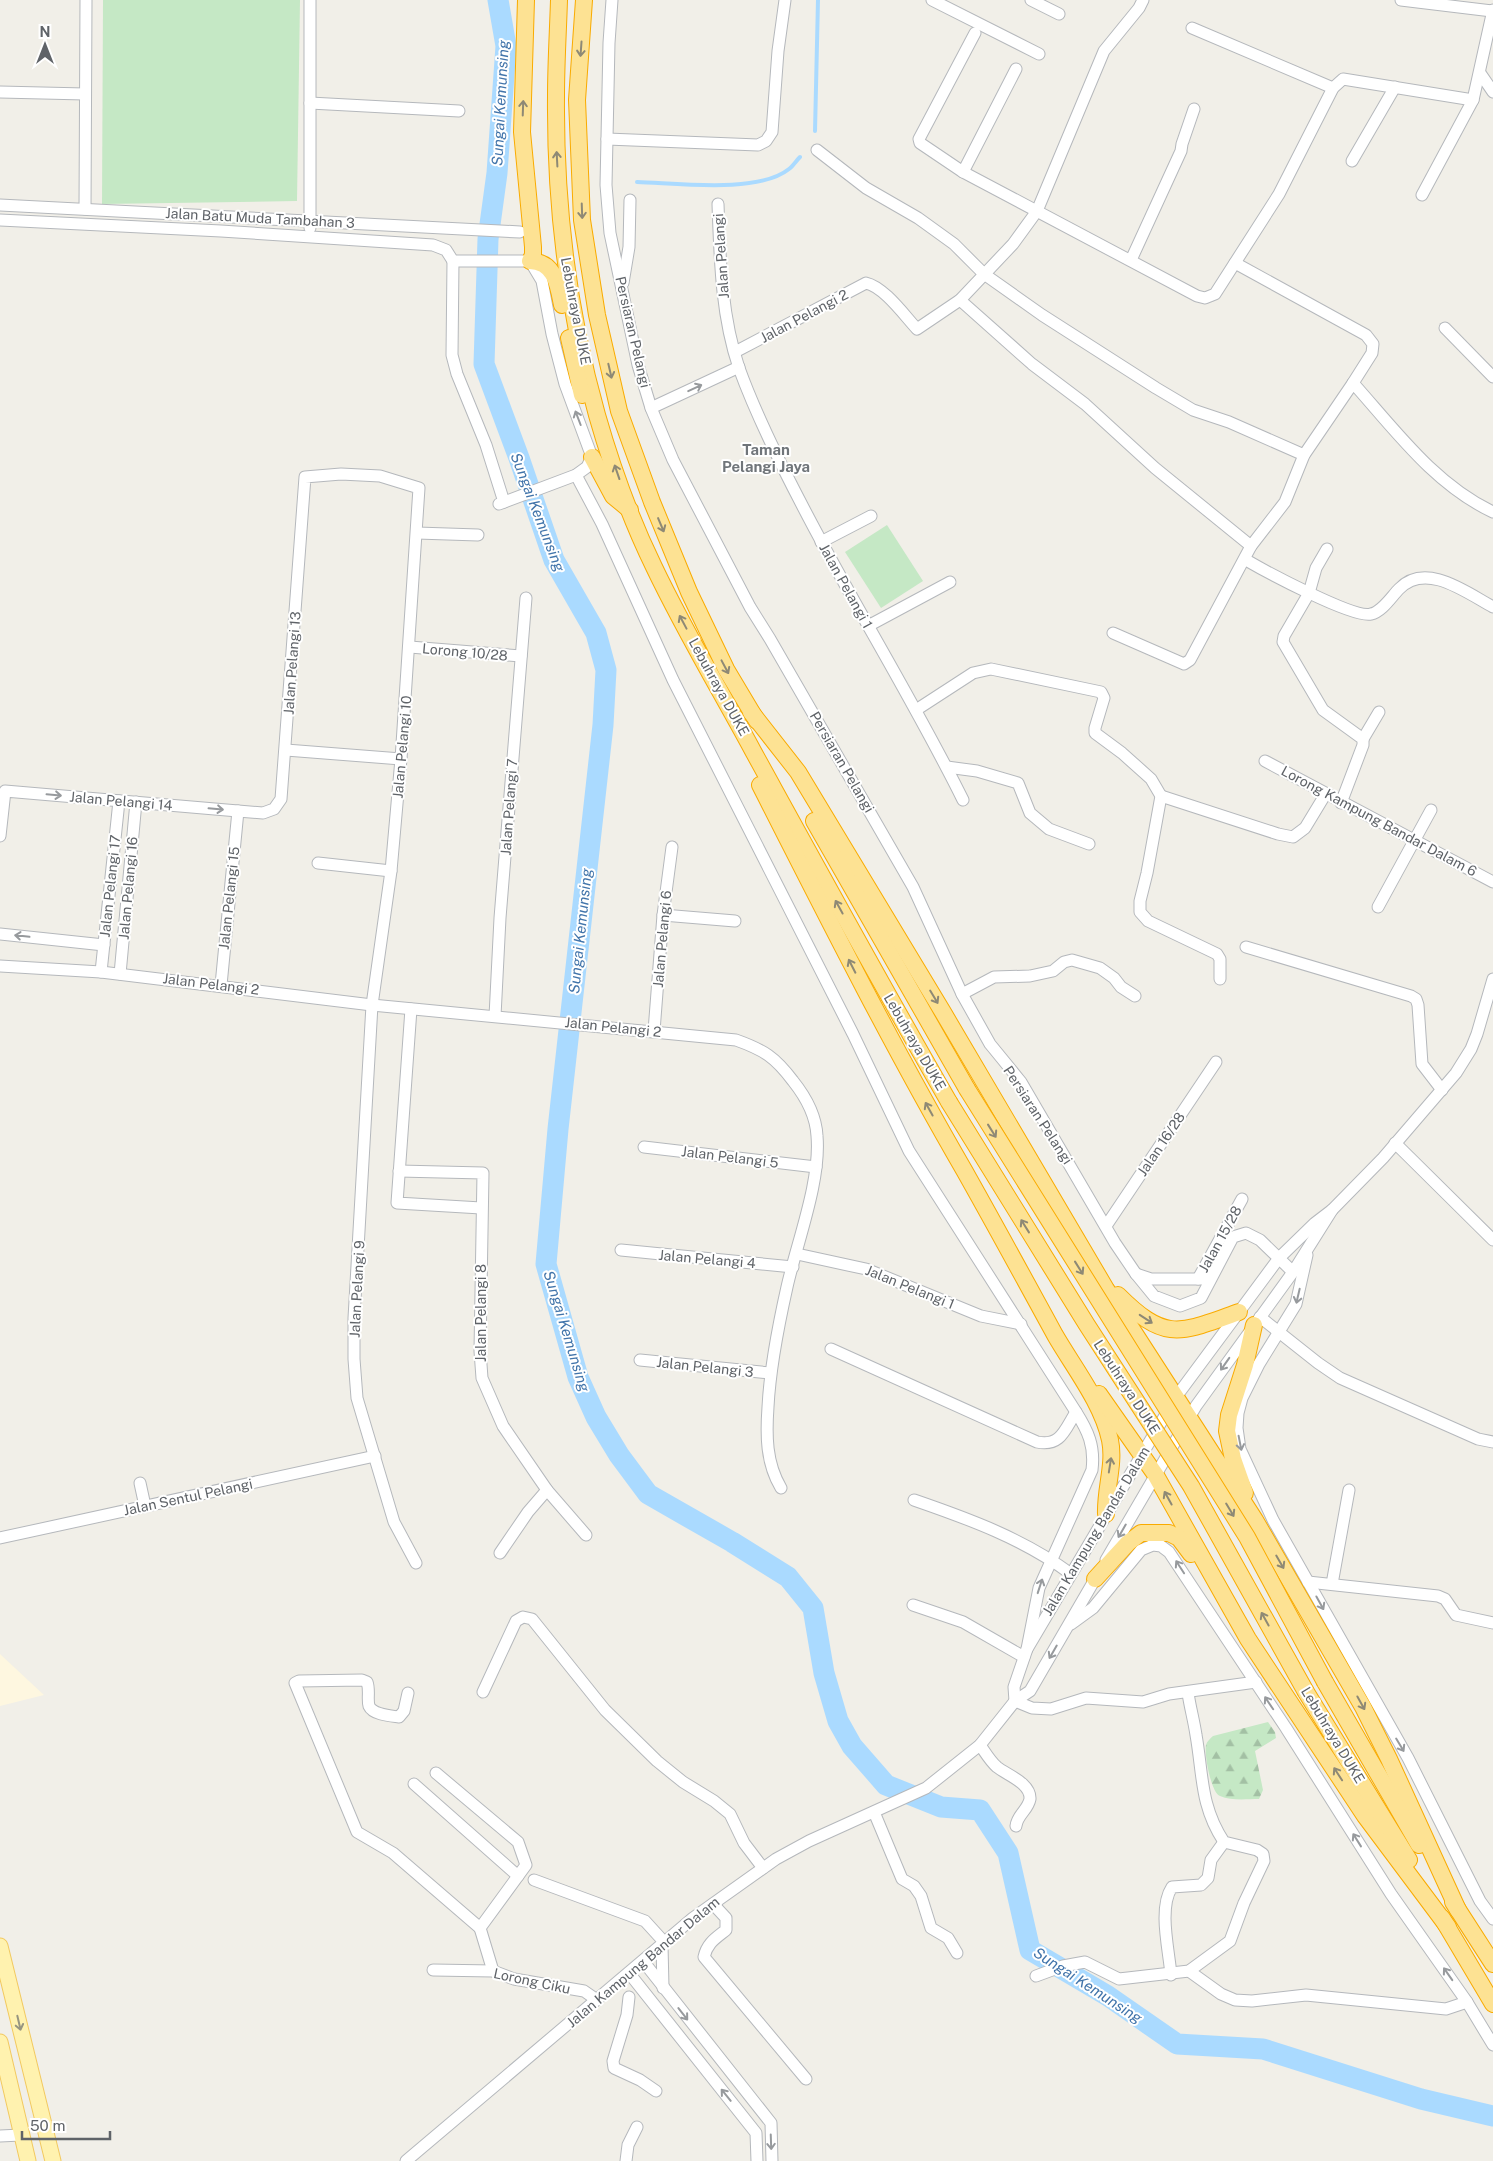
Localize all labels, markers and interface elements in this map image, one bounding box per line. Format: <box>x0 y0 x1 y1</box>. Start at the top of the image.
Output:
north arrow <box>20 20 70 70</box>
text: N <box>40 24 50 40</box>
water label: Sungai Kemunsing <box>488 40 512 166</box>
one-way arrow <box>576 40 585 56</box>
one-way arrow <box>518 101 528 117</box>
one-way arrow <box>552 151 561 167</box>
one-way arrow <box>577 203 586 219</box>
street label: Jalan Batu Muda Tambahan 3 <box>165 205 355 231</box>
street label: Jalan Pelangi <box>710 213 732 299</box>
street label: Lebuhraya DUKE <box>558 256 594 366</box>
street label: Persiaran Pelangi <box>612 275 654 389</box>
street label: Jalan Pelangi 2 <box>757 286 851 346</box>
one-way arrow <box>606 362 615 378</box>
one-way arrow <box>687 382 702 392</box>
one-way arrow <box>573 411 582 426</box>
district label: Taman Pelangi Jaya <box>722 441 810 475</box>
water label: Sungai Kemunsing <box>508 450 569 574</box>
one-way arrow <box>612 464 621 480</box>
one-way arrow <box>657 517 666 532</box>
street label: Jalan Pelangi 1 <box>816 541 876 631</box>
street label: Jalan Pelangi 13 <box>280 611 304 715</box>
one-way arrow <box>678 615 687 630</box>
street label: Lebuhraya DUKE <box>686 635 752 739</box>
street label: Lorong 10/28 <box>422 640 508 664</box>
one-way arrow <box>721 659 731 674</box>
street label: Jalan Pelangi 10 <box>390 695 414 799</box>
street label: Persiaran Pelangi <box>807 709 877 815</box>
street label: Jalan Pelangi 7 <box>498 758 520 856</box>
street label: Lorong Kampung Bandar Dalam 6 <box>1279 763 1480 880</box>
street label: Jalan Pelangi 14 <box>69 789 173 813</box>
one-way arrow <box>46 790 62 799</box>
one-way arrow <box>207 804 223 814</box>
street label: Jalan Pelangi 17 <box>97 834 123 938</box>
street label: Jalan Pelangi 16 <box>116 836 140 940</box>
street label: Jalan Pelangi 15 <box>216 846 242 950</box>
water label: Sungai Kemunsing <box>565 867 595 994</box>
street label: Jalan Pelangi 6 <box>650 889 674 988</box>
one-way arrow <box>834 900 844 915</box>
one-way arrow <box>14 931 30 941</box>
one-way arrow <box>847 959 856 974</box>
street label: Jalan Pelangi 2 <box>162 970 260 998</box>
one-way arrow <box>929 989 939 1003</box>
street label: Lebuhraya DUKE <box>881 991 949 1093</box>
street label: Jalan Pelangi 2 <box>564 1014 662 1040</box>
street label: Persiaran Pelangi <box>1000 1063 1076 1167</box>
one-way arrow <box>923 1103 933 1117</box>
street label: Jalan 16/28 <box>1134 1109 1188 1179</box>
one-way arrow <box>988 1123 998 1137</box>
street label: Jalan Pelangi 5 <box>680 1143 780 1171</box>
street label: Jalan 15/28 <box>1195 1203 1245 1275</box>
one-way arrow <box>1020 1219 1030 1233</box>
street label: Jalan Pelangi 9 <box>346 1240 368 1338</box>
street label: Jalan Pelangi 4 <box>658 1247 757 1271</box>
one-way arrow <box>1074 1261 1084 1275</box>
street label: Jalan Pelangi 1 <box>863 1262 957 1312</box>
street label: Jalan Pelangi 8 <box>473 1264 489 1362</box>
water label: Sungai Kemunsing <box>540 1268 594 1394</box>
one-way arrow <box>1293 1287 1302 1303</box>
one-way arrow <box>1138 1314 1152 1324</box>
street label: Lebuhraya DUKE <box>1091 1337 1163 1437</box>
street label: Jalan Pelangi 3 <box>656 1354 755 1380</box>
one-way arrow <box>1220 1357 1230 1371</box>
one-way arrow <box>1235 1434 1245 1450</box>
street label: Jalan Kampung Bandar Dalam <box>1039 1444 1153 1618</box>
one-way arrow <box>1106 1458 1116 1474</box>
street label: Jalan Sentul Pelangi <box>122 1475 254 1519</box>
one-way arrow <box>1163 1490 1173 1505</box>
one-way arrow <box>1225 1502 1235 1516</box>
one-way arrow <box>1117 1524 1127 1539</box>
one-way arrow <box>1275 1555 1285 1569</box>
one-way arrow <box>1175 1560 1185 1574</box>
one-way arrow <box>1036 1578 1046 1594</box>
one-way arrow <box>1315 1596 1325 1611</box>
one-way arrow <box>1260 1611 1270 1626</box>
one-way arrow <box>1047 1644 1057 1658</box>
street label: Lebuhraya DUKE <box>1298 1684 1368 1786</box>
one-way arrow <box>1264 1696 1275 1710</box>
one-way arrow <box>1356 1696 1366 1710</box>
one-way arrow <box>1395 1737 1405 1752</box>
one-way arrow <box>1332 1767 1343 1781</box>
one-way arrow <box>1352 1833 1362 1847</box>
street label: Jalan Kampung Bandar Dalam <box>563 1893 723 2031</box>
water label: Sungai Kemunsing <box>1031 1944 1145 2026</box>
street label: Lorong Ciku <box>492 1965 572 1997</box>
one-way arrow <box>1443 1967 1453 1981</box>
one-way arrow <box>677 2007 688 2020</box>
one-way arrow <box>15 2015 25 2031</box>
one-way arrow <box>720 2089 731 2102</box>
scale bar <box>22 2108 110 2140</box>
text: 50 m <box>30 2117 65 2134</box>
one-way arrow <box>767 2134 776 2150</box>

